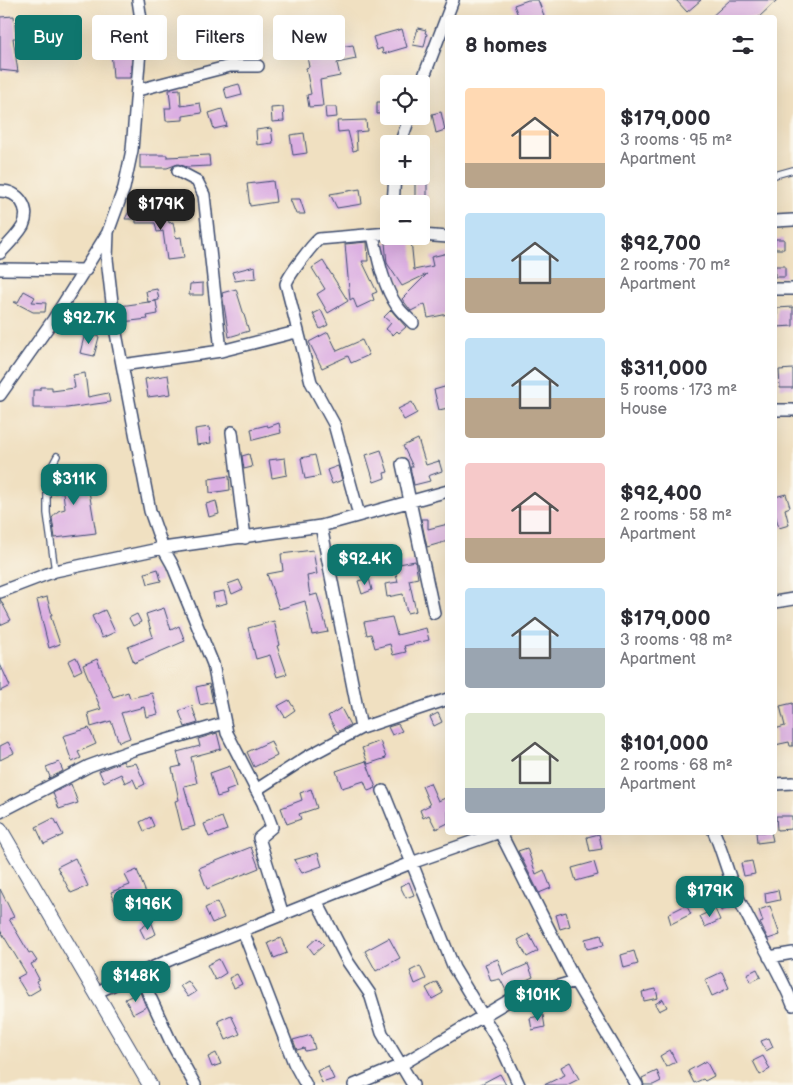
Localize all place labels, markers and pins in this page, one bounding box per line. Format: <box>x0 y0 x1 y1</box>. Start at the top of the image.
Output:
pin: $179K <box>126 188 196 231</box>
pin: $92.7K <box>48 302 130 345</box>
pin: $311K <box>39 464 109 506</box>
pin: $92.4K <box>324 544 406 586</box>
pin: $179K <box>675 876 745 918</box>
pin: $196K <box>113 888 183 931</box>
pin: $148K <box>101 960 171 1003</box>
pin: $101K <box>503 980 573 1022</box>

